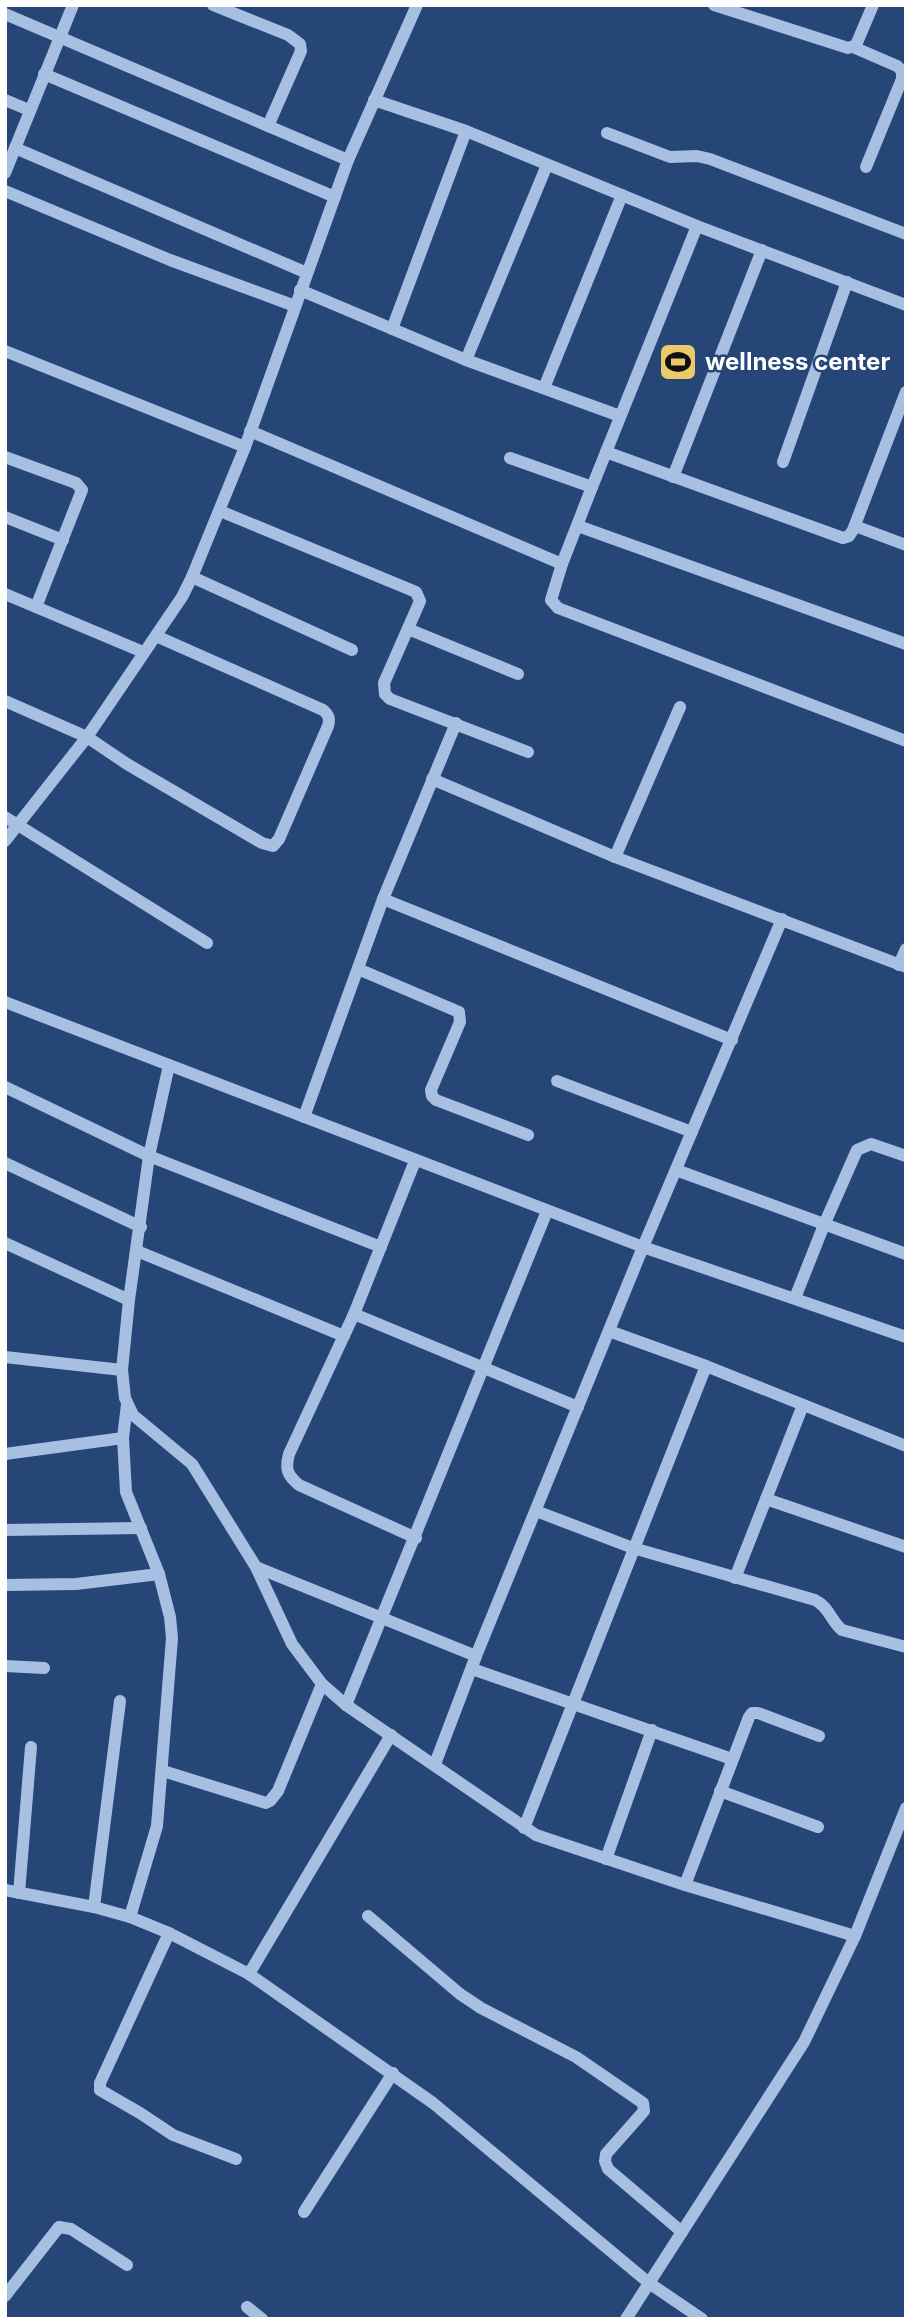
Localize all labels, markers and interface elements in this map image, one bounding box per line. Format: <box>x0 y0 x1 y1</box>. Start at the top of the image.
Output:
sports icon: wellness center <box>657 341 699 383</box>
place label: wellness center <box>705 347 890 376</box>

